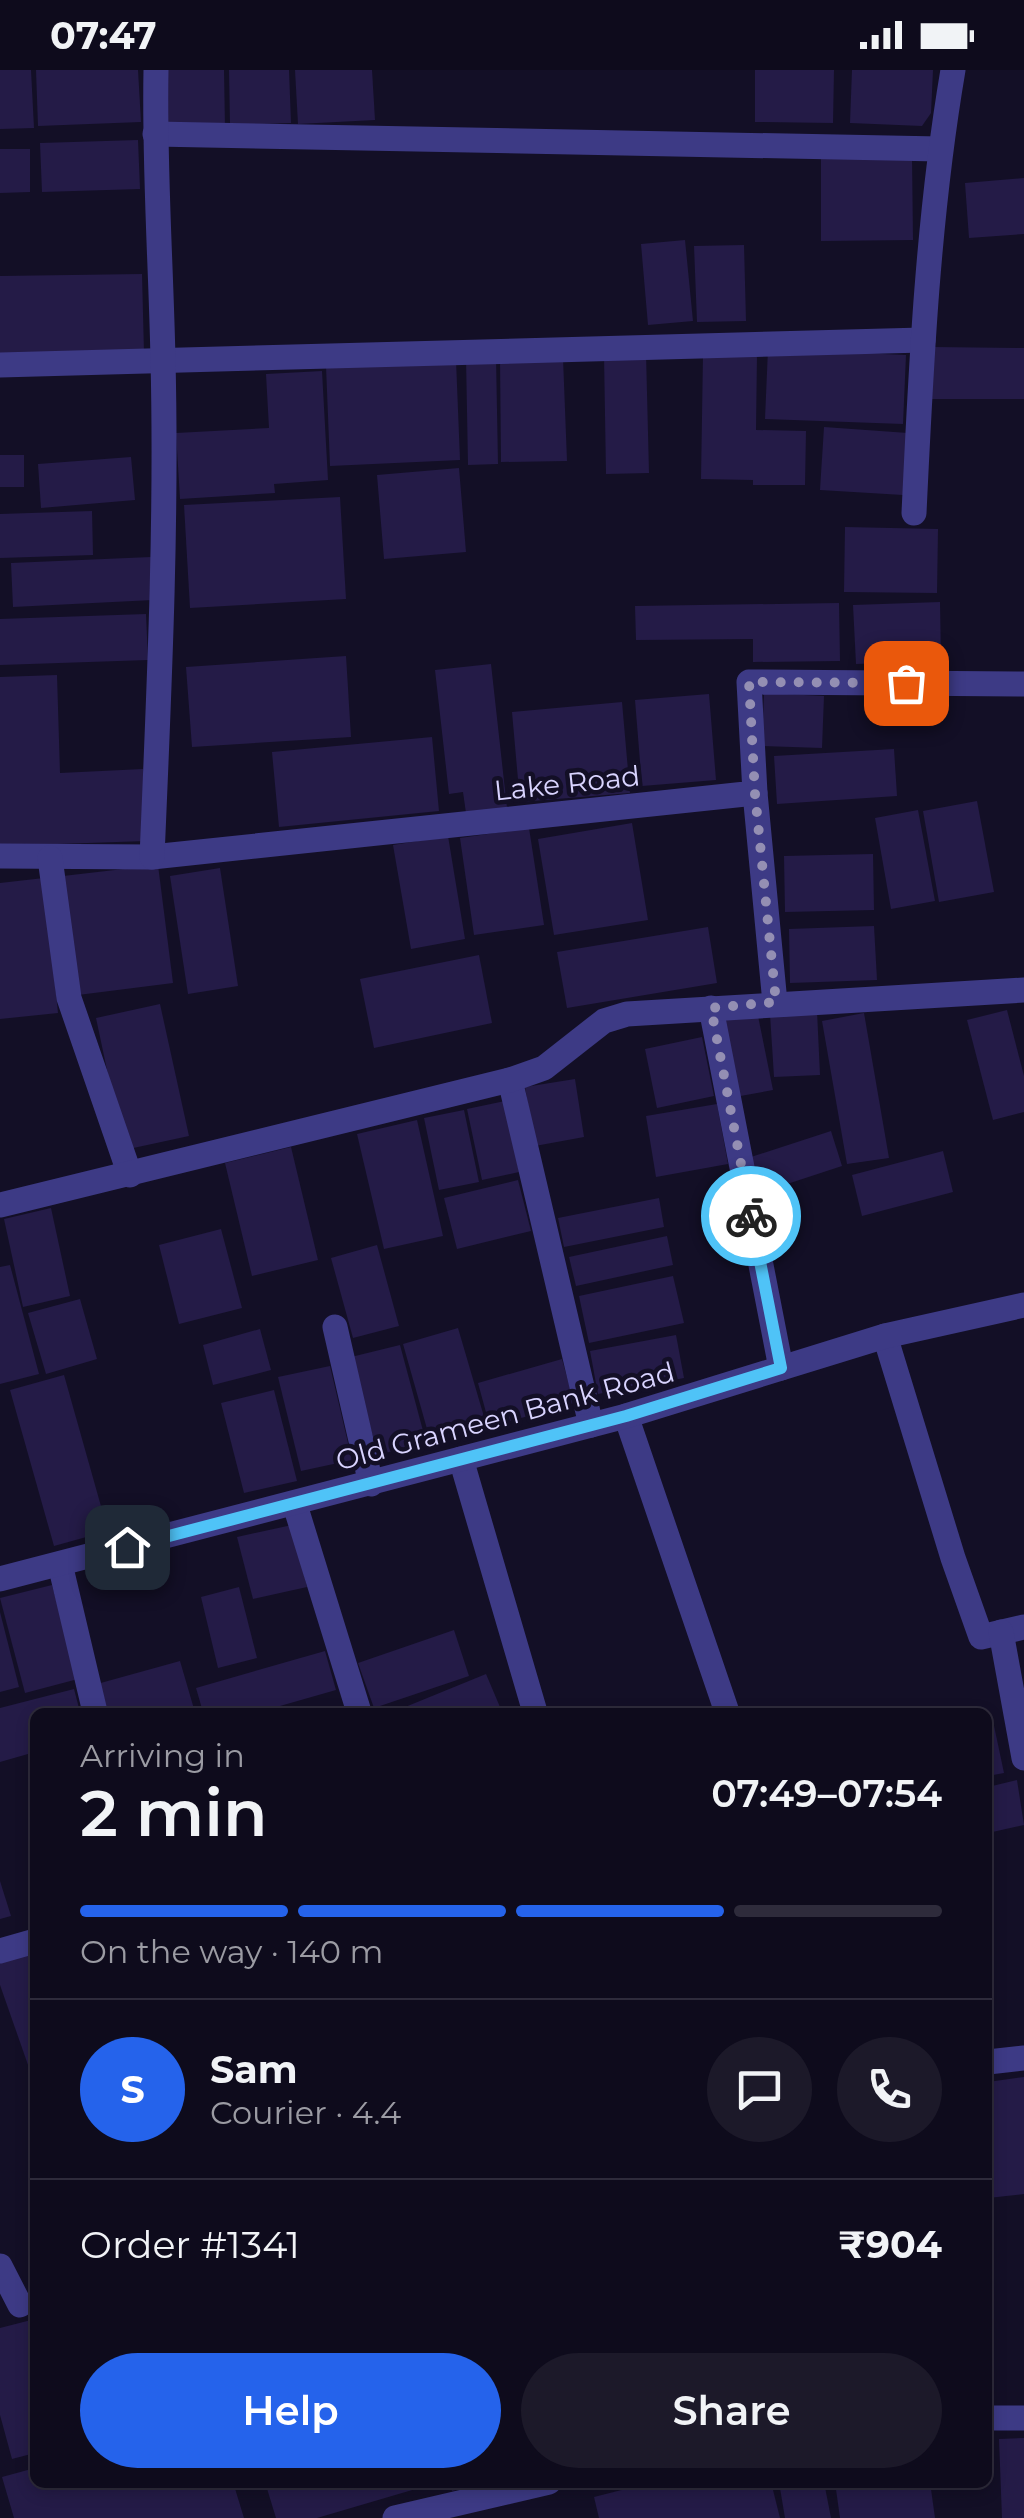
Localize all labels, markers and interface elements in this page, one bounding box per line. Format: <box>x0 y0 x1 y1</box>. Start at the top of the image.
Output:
text: 07:47 <box>50 12 157 59</box>
pin <box>864 641 949 726</box>
icon: bag <box>879 656 934 711</box>
street label: Lake Road <box>492 758 642 808</box>
courier <box>701 1166 801 1266</box>
icon: bike <box>724 1189 779 1244</box>
street label: Old Grameen Bank Road <box>332 1354 678 1478</box>
pin <box>85 1505 170 1590</box>
icon: home <box>100 1520 155 1575</box>
text: Arriving in <box>80 1736 245 1775</box>
text: 07:49–07:54 <box>711 1770 942 1817</box>
text: 2 min <box>80 1773 268 1852</box>
text: On the way · 140 m <box>80 1932 383 1971</box>
button: chat <box>707 2037 812 2142</box>
button: phone <box>837 2037 942 2142</box>
text: Sam <box>210 2046 298 2093</box>
text: S <box>120 2066 145 2113</box>
text: Courier · 4.4 <box>210 2093 401 2132</box>
text: Order #1341 <box>80 2221 300 2268</box>
text: ₹904 <box>838 2221 942 2268</box>
button: Help <box>80 2353 501 2468</box>
button: Share <box>521 2353 942 2468</box>

